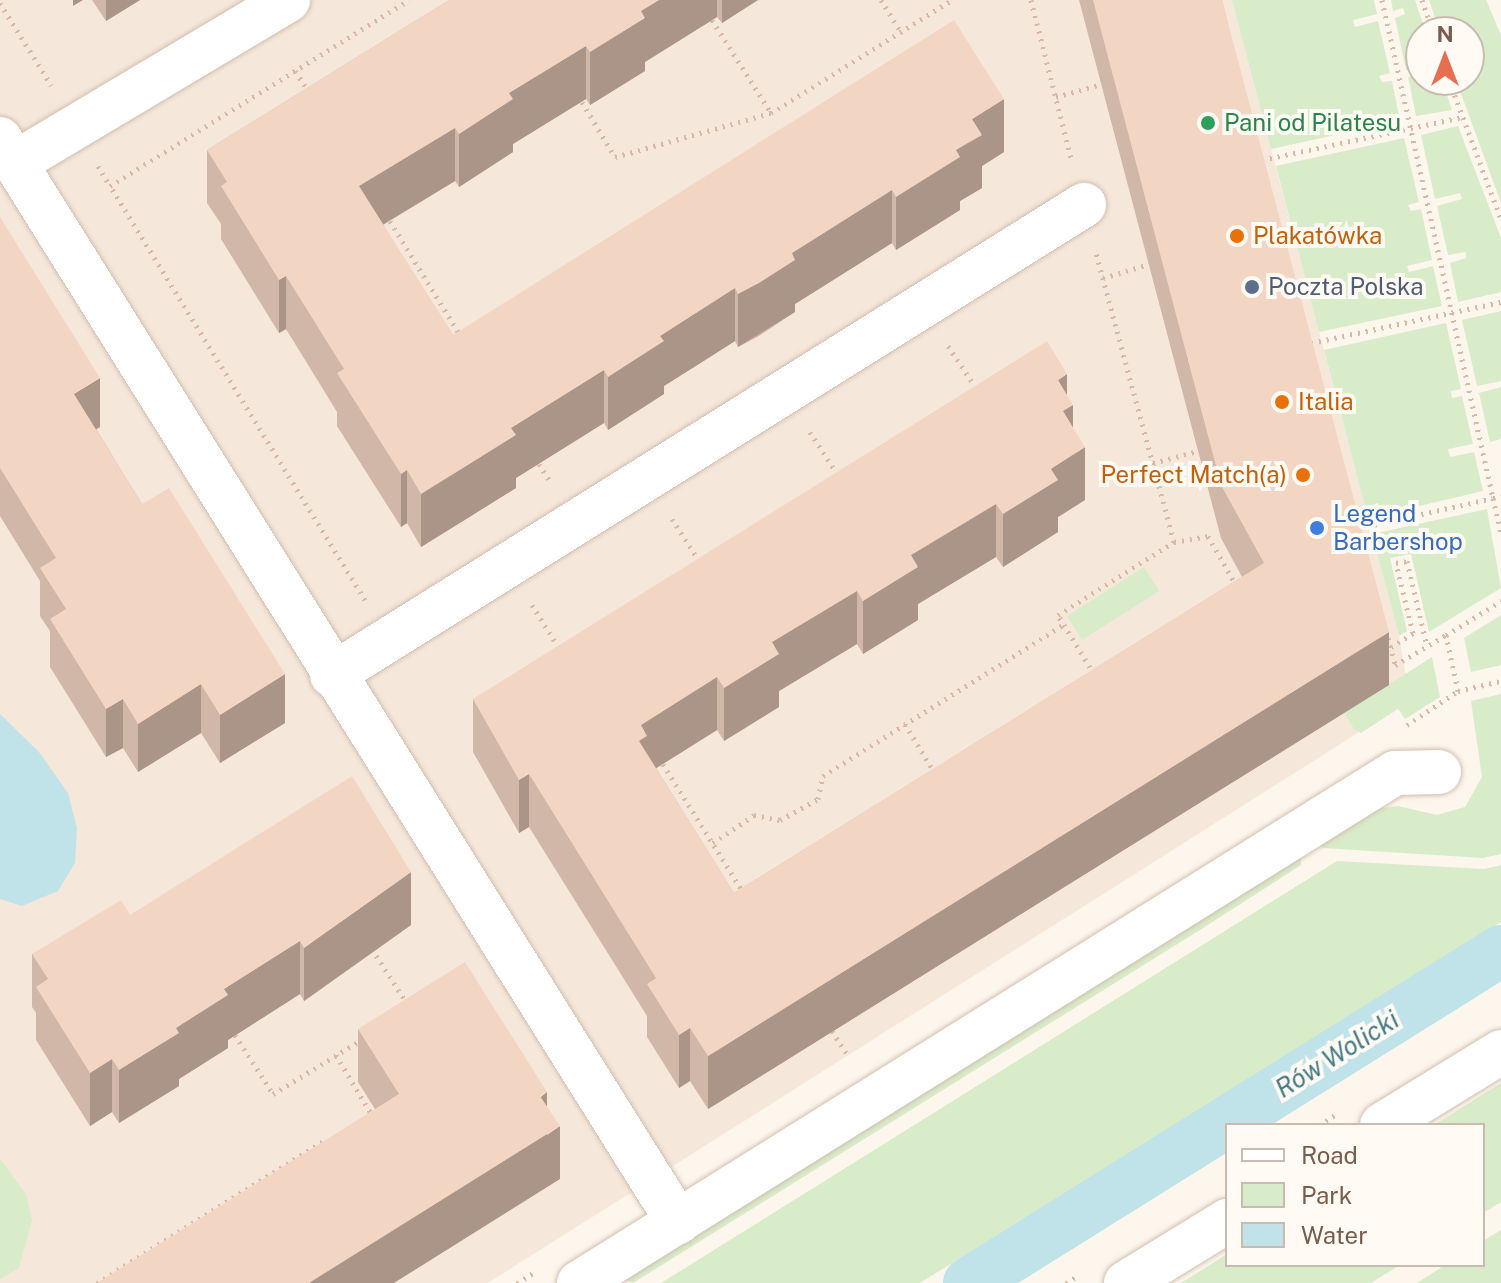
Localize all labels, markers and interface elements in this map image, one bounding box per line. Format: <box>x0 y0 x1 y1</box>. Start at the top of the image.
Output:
north arrow <box>1405 16 1485 96</box>
text: N <box>1436 21 1454 47</box>
place label: Pani od Pilatesu <box>1224 109 1402 137</box>
marker: Pani od Pilatesu <box>1199 114 1217 132</box>
place label: Plakatówka <box>1253 222 1382 250</box>
marker: Plakatówka <box>1228 227 1246 245</box>
place label: Poczta Polska <box>1268 273 1424 301</box>
marker: Poczta Polska <box>1243 278 1261 296</box>
place label: Italia <box>1298 388 1354 416</box>
marker: Italia <box>1273 393 1291 411</box>
place label: Perfect Match(a) <box>1101 461 1287 489</box>
marker: Perfect Match(a) <box>1294 466 1312 484</box>
place label: Legend Barbershop <box>1333 500 1463 556</box>
marker: Legend Barbershop <box>1308 519 1326 537</box>
water label: Rów Wolicki <box>1269 1004 1405 1104</box>
legend <box>1225 1123 1485 1267</box>
text: Road <box>1301 1141 1358 1169</box>
text: Park <box>1301 1181 1352 1209</box>
text: Water <box>1301 1221 1368 1249</box>

